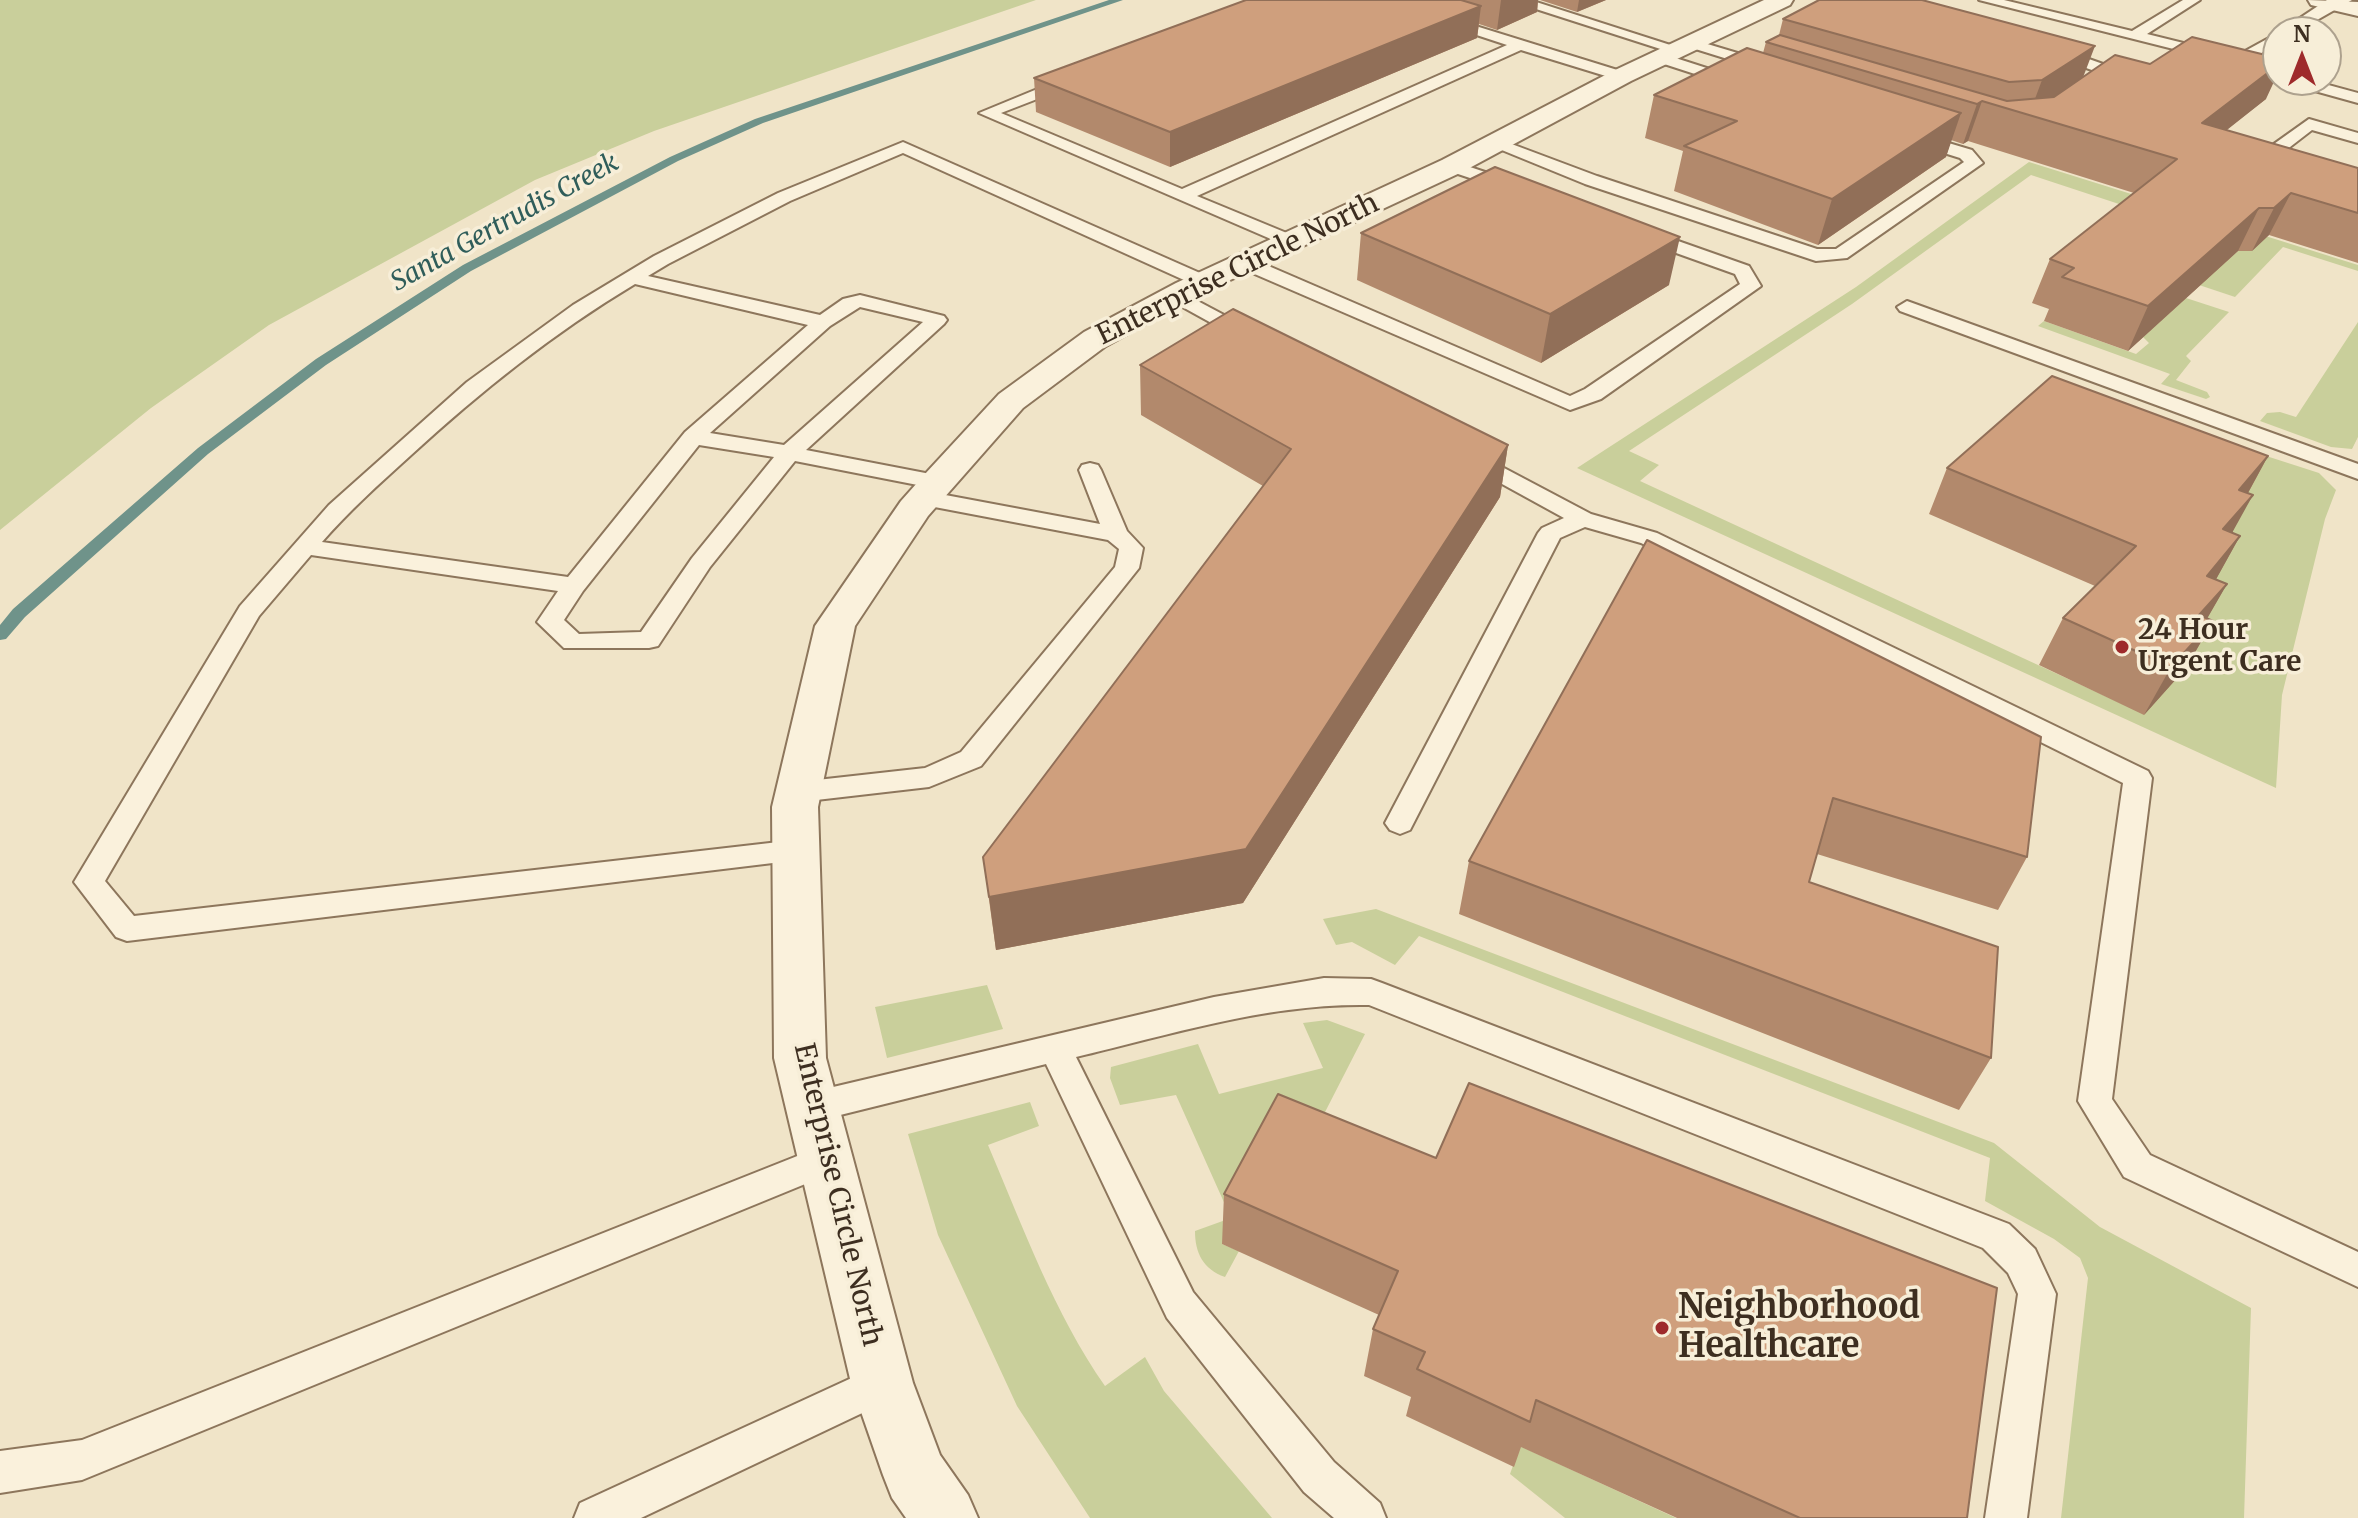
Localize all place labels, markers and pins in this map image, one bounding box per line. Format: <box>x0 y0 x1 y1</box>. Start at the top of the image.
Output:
place label: 24 Hour Urgent Care <box>2138 614 2302 680</box>
marker: 24 Hour Urgent Care <box>2113 638 2131 656</box>
place label: Neighborhood Healthcare <box>1678 1288 1920 1368</box>
marker: Neighborhood Healthcare <box>1653 1319 1671 1337</box>

